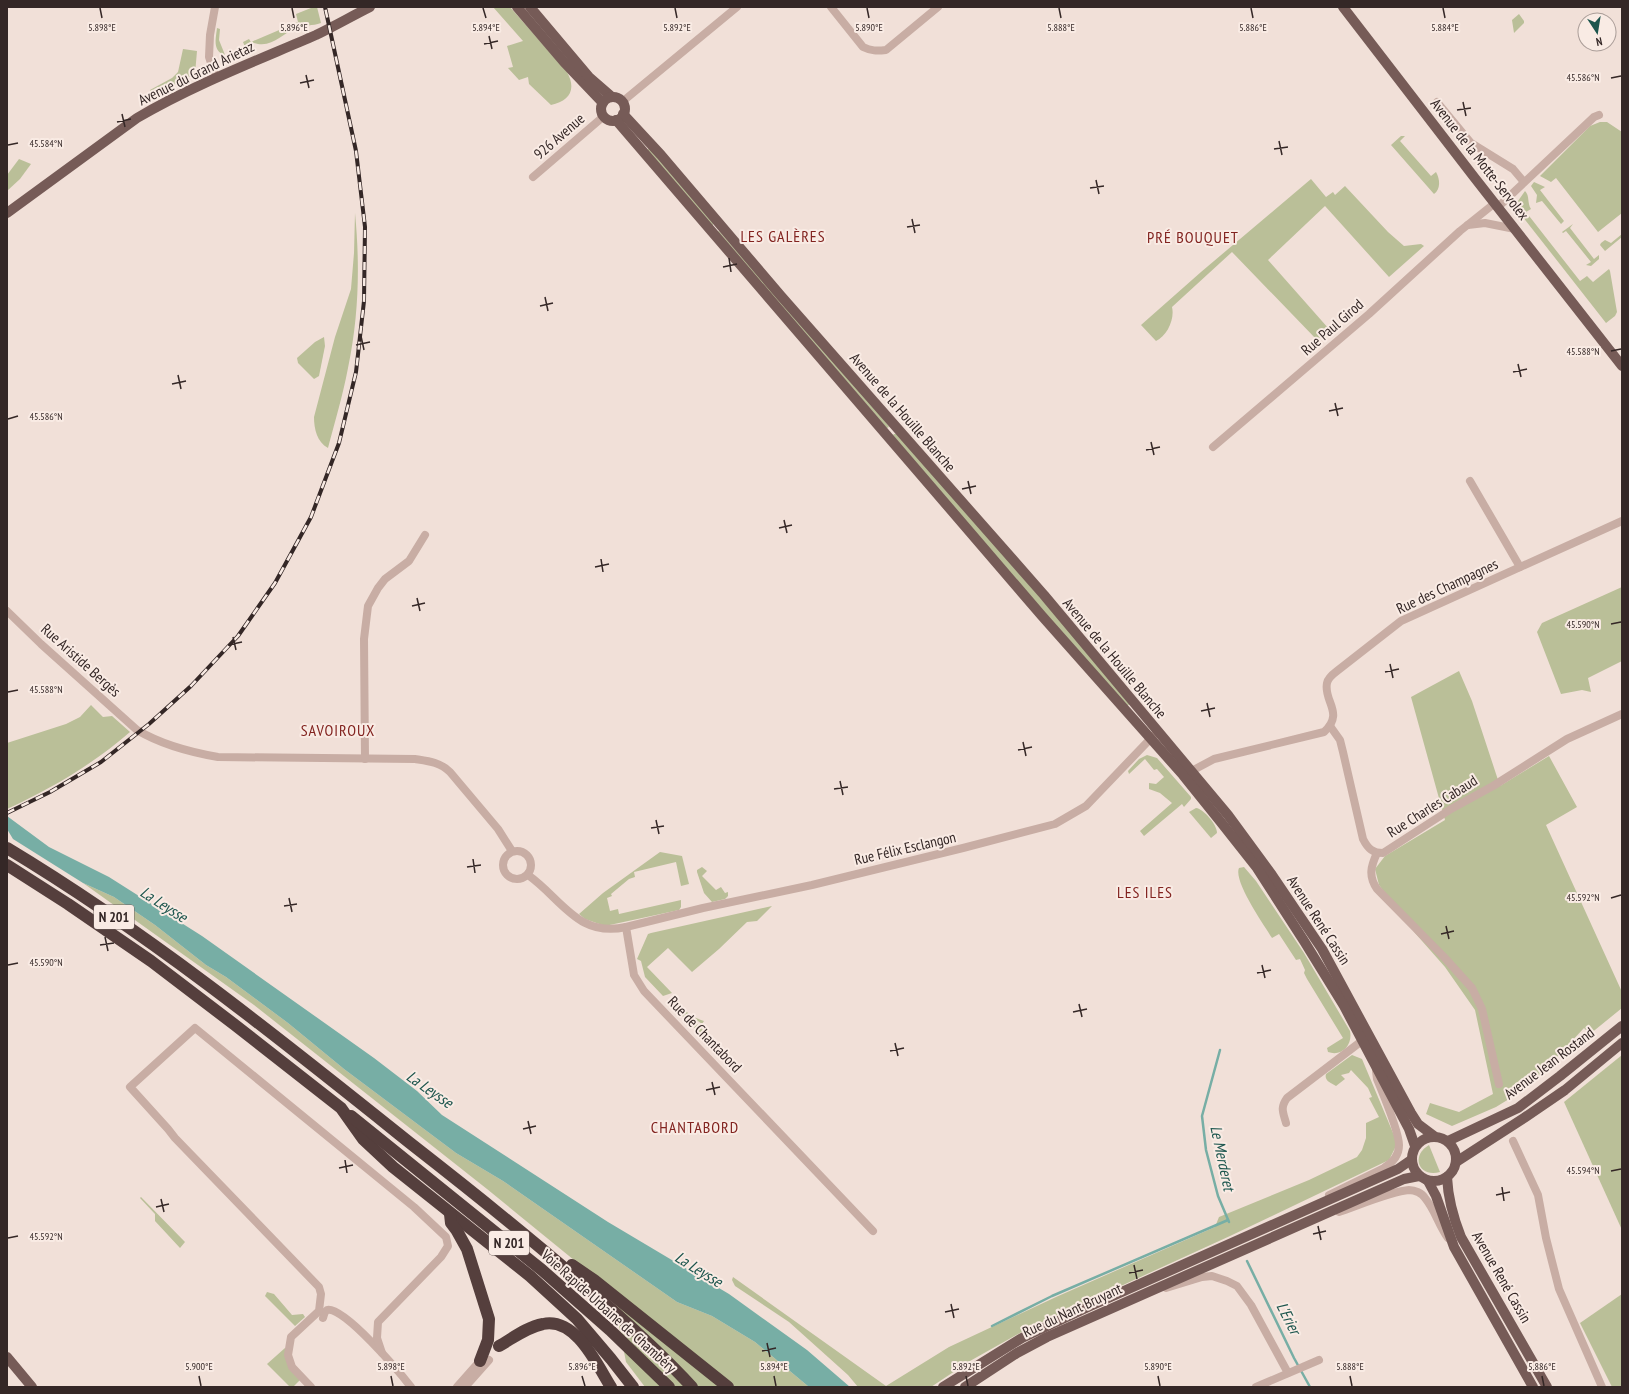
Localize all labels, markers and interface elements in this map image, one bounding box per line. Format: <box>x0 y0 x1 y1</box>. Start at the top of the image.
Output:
north arrow <box>1577 12 1617 52</box>
text: 5.898°E <box>88 21 116 34</box>
text: 5.896°E <box>280 21 308 34</box>
text: 5.894°E <box>472 21 500 34</box>
text: 5.892°E <box>663 21 691 34</box>
text: 5.890°E <box>855 21 883 34</box>
text: 5.888°E <box>1047 21 1075 34</box>
text: 5.886°E <box>1239 21 1267 34</box>
text: 5.884°E <box>1431 21 1459 34</box>
text: N <box>1595 34 1603 49</box>
street label: Avenue du Grand Arietaz <box>135 37 257 109</box>
text: 45.586°N <box>1566 71 1600 84</box>
street label: Avenue de la Motte-Servolex <box>1427 94 1533 224</box>
street label: 926 Avenue <box>530 109 588 163</box>
text: 45.584°N <box>29 137 63 150</box>
district label: LES GALÈRES <box>740 226 826 246</box>
district label: PRÉ BOUQUET <box>1147 227 1239 247</box>
street label: Rue Paul Girod <box>1297 295 1367 359</box>
text: 45.588°N <box>1566 345 1600 358</box>
street label: Avenue de la Houille Blanche <box>846 349 960 475</box>
text: 45.586°N <box>29 410 63 423</box>
street label: Rue des Champagnes <box>1393 554 1501 618</box>
street label: Avenue de la Houille Blanche <box>1059 594 1171 722</box>
text: 45.590°N <box>1566 618 1600 631</box>
street label: Rue Aristide Bergès <box>37 619 125 701</box>
text: 45.588°N <box>29 683 63 696</box>
district label: SAVOIROUX <box>301 720 375 740</box>
street label: Rue Charles Cabaud <box>1383 771 1481 841</box>
street label: Rue Félix Esclangon <box>852 827 958 869</box>
street label: Avenue René Cassin <box>1283 872 1355 968</box>
water label: La Leysse <box>137 881 192 927</box>
district label: LES ILES <box>1117 882 1173 902</box>
text: 45.592°N <box>1566 891 1600 904</box>
road number: N 201 <box>94 905 134 929</box>
text: 45.590°N <box>29 956 63 969</box>
street label: Rue de Chantabord <box>664 992 746 1076</box>
street label: Avenue Jean Rostand <box>1500 1023 1598 1103</box>
water label: La Leysse <box>403 1066 458 1113</box>
district label: CHANTABORD <box>651 1117 739 1137</box>
water label: Le Merderet <box>1206 1124 1240 1194</box>
text: 45.594°N <box>1566 1164 1600 1177</box>
street label: Avenue René Cassin <box>1468 1228 1536 1326</box>
text: 45.592°N <box>29 1230 63 1243</box>
road number: N 201 <box>489 1231 529 1255</box>
street label: Voie Rapide Urbaine de Chambéry <box>537 1245 681 1377</box>
water label: La Leysse <box>672 1247 727 1292</box>
street label: Rue du Nant Bruyant <box>1019 1279 1125 1341</box>
water label: L'Erier <box>1272 1298 1307 1340</box>
text: 5.900°E <box>185 1360 213 1373</box>
text: 5.898°E <box>377 1360 405 1373</box>
text: 5.896°E <box>568 1360 596 1373</box>
text: 5.894°E <box>760 1360 788 1373</box>
text: 5.892°E <box>952 1360 980 1373</box>
text: 5.890°E <box>1144 1360 1172 1373</box>
text: 5.888°E <box>1336 1360 1364 1373</box>
text: 5.886°E <box>1528 1360 1556 1373</box>

